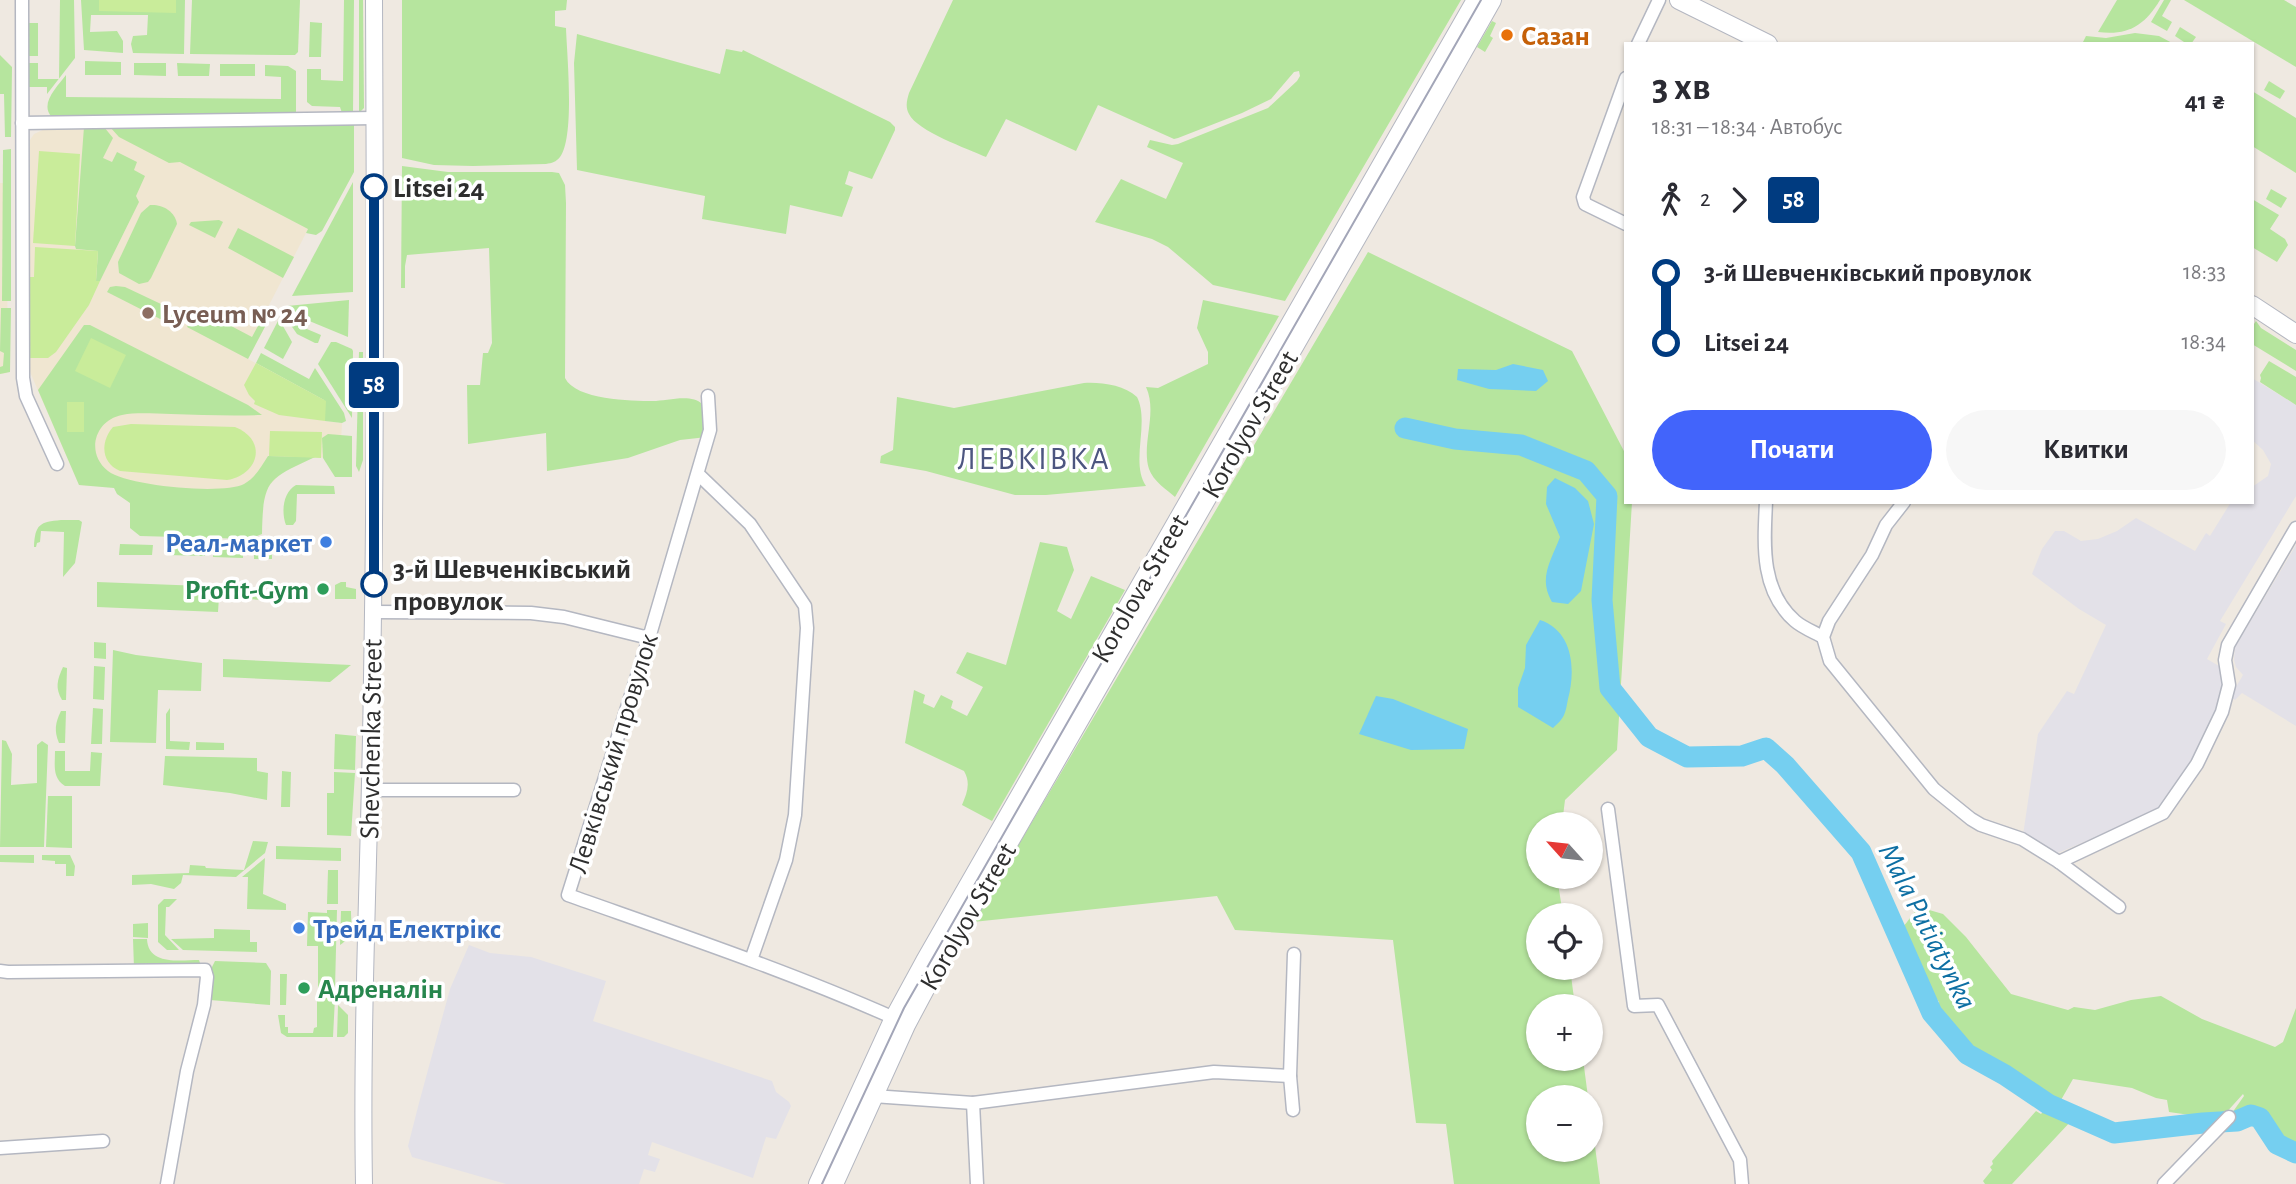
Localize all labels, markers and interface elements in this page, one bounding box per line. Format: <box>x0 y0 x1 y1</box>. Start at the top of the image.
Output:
place label: Сазан <box>1521 23 1590 51</box>
marker: Сазан <box>1499 27 1515 43</box>
text: 3 хв <box>1652 69 1710 107</box>
text: 41 ₴ <box>2185 88 2226 114</box>
text: 18:31 – 18:34 · Автобус <box>1652 116 1843 139</box>
marker: Litsei 24 <box>361 174 387 200</box>
place label: Litsei 24 <box>393 175 485 203</box>
icon: walk <box>1652 181 1690 219</box>
icon: forward <box>1720 181 1758 219</box>
text: 2 <box>1700 188 1710 211</box>
text: 58 <box>1782 188 1805 212</box>
text: 3-й Шевченківський провулок <box>1704 260 2032 286</box>
text: 18:33 <box>2183 261 2226 284</box>
place label: Lyceum № 24 <box>162 301 308 329</box>
marker: Lyceum № 24 <box>140 305 156 321</box>
text: Litsei 24 <box>1704 330 1789 356</box>
text: 18:34 <box>2181 331 2226 354</box>
street label: Korolyov Street <box>1197 346 1304 503</box>
line badge: 58 <box>342 362 406 408</box>
text: 58 <box>363 373 385 397</box>
button: Почати <box>1652 410 1932 490</box>
button: Квитки <box>1946 410 2226 490</box>
district label: ЛЕВКІВКА <box>957 443 1111 475</box>
street label: Korolova Street <box>1087 510 1194 668</box>
place label: Реал-маркет <box>165 530 313 558</box>
marker: Реал-маркет <box>318 534 334 550</box>
place label: 3-й Шевченківський провулок <box>393 556 631 616</box>
marker: 3-й Шевченківський провулок <box>361 571 387 597</box>
place label: Profit-Gym <box>185 577 309 605</box>
marker: Profit-Gym <box>315 581 331 597</box>
street label: Левківський провулок <box>564 630 664 877</box>
street label: Shevchenka Street <box>356 639 388 839</box>
north arrow <box>1526 812 1603 889</box>
map controls <box>1526 812 1603 1162</box>
street label: Korolyov Street <box>915 838 1022 995</box>
water label: Mala Putiatynka <box>1873 839 1982 1014</box>
button: locate <box>1526 903 1603 980</box>
place label: Трейд Електрікс <box>313 916 501 944</box>
marker: Трейд Електрікс <box>291 920 307 936</box>
place label: Адреналін <box>318 976 443 1004</box>
marker: Адреналін <box>296 980 312 996</box>
button: + <box>1526 994 1603 1071</box>
button: − <box>1526 1085 1603 1162</box>

